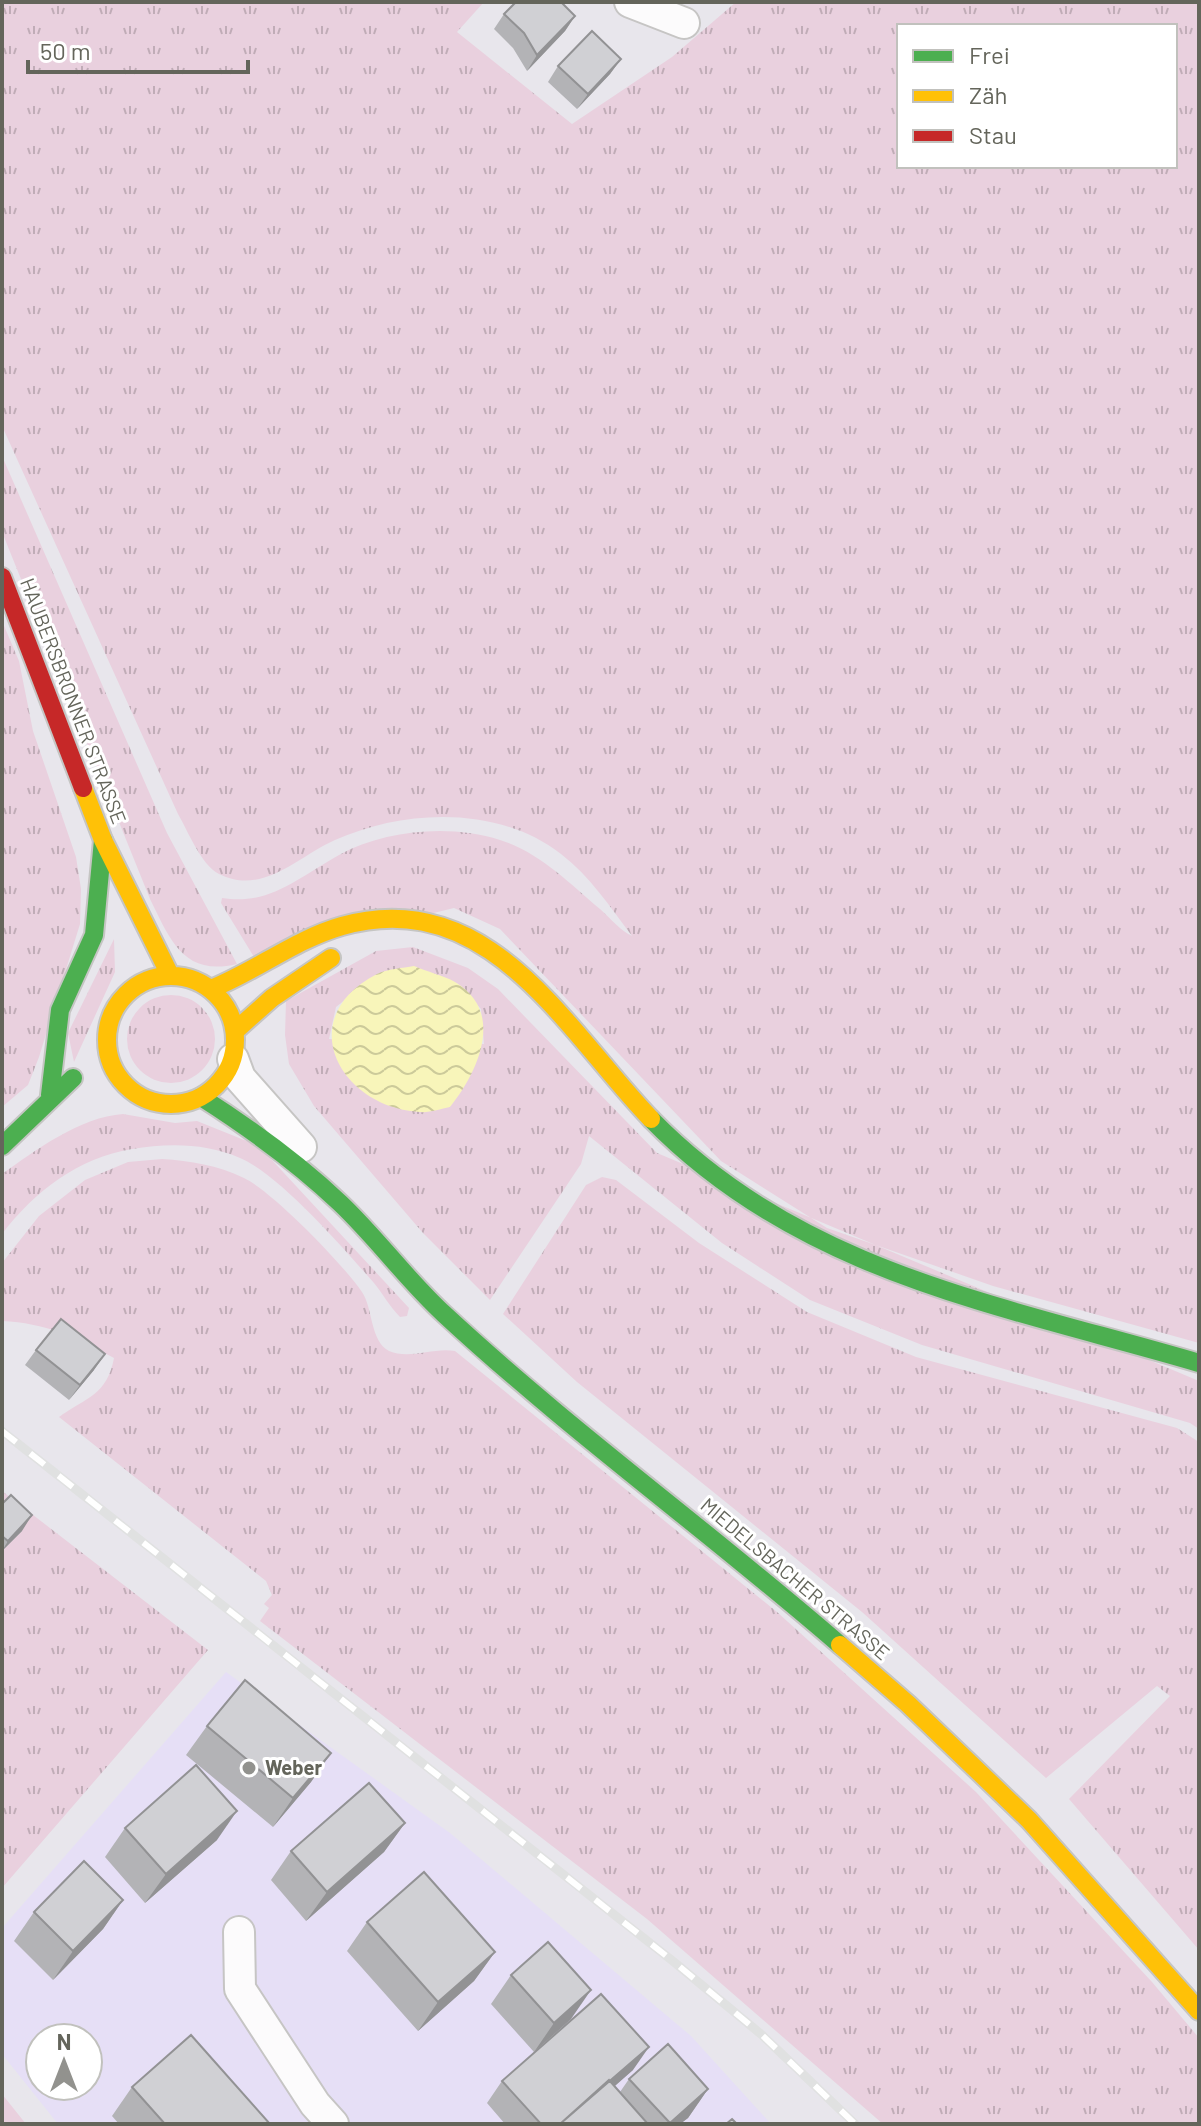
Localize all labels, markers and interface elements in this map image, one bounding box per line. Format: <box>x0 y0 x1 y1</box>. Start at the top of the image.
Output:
scale bar <box>28 24 248 74</box>
legend <box>897 24 1177 168</box>
text: 50 m <box>40 36 91 65</box>
text: Frei <box>969 40 1010 69</box>
text: Zäh <box>969 80 1007 109</box>
text: Stau <box>969 120 1017 149</box>
street label: HAUBERSBRONNER STRASSE <box>16 574 132 827</box>
street label: MIEDELSBACHER STRASSE <box>696 1492 895 1664</box>
place label: Weber <box>265 1755 322 1779</box>
marker: Weber <box>240 1759 258 1777</box>
north arrow <box>24 2022 104 2102</box>
text: N <box>57 2028 71 2054</box>

